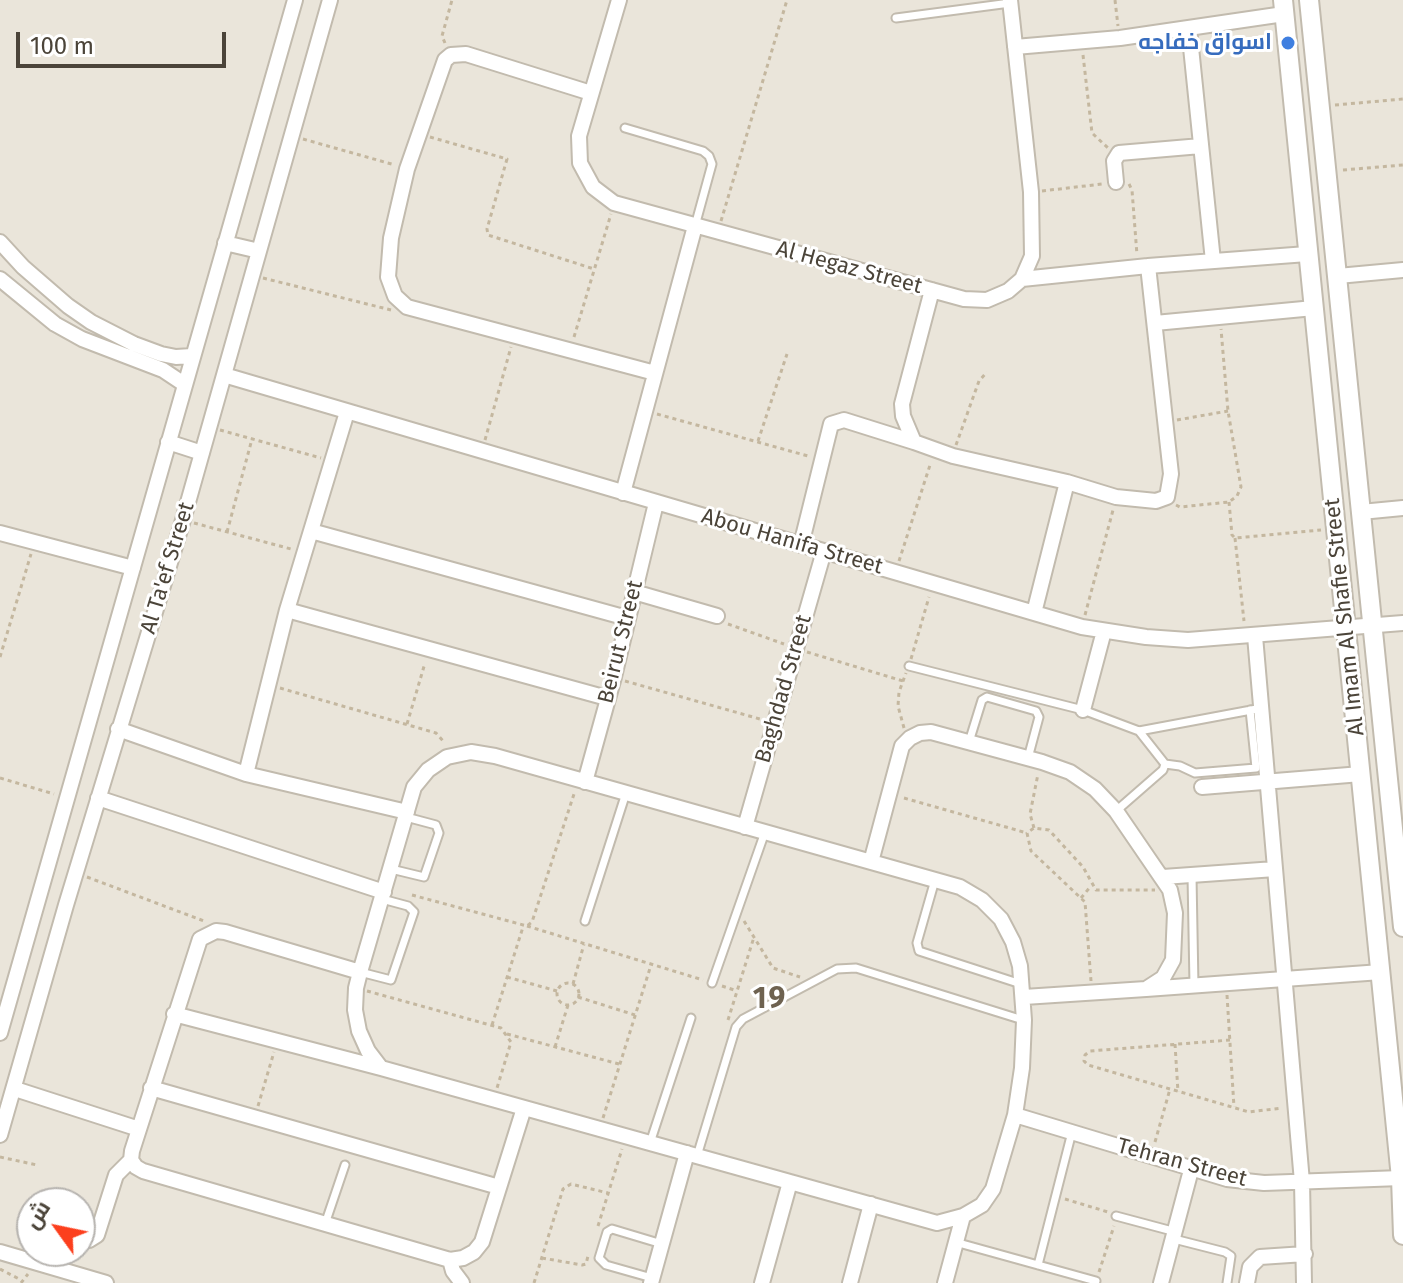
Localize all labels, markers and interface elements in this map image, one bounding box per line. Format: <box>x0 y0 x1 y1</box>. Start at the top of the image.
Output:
scale bar <box>20 16 230 66</box>
place label: اسواق خفاجه <box>1138 30 1272 56</box>
text: 100 m <box>30 32 94 60</box>
marker: اسواق خفاجه <box>1279 34 1297 52</box>
street label: Al Hegaz Street <box>773 236 925 300</box>
street label: Al Imam Al Shafie Street <box>1319 497 1371 737</box>
street label: Al Ta'ef Street <box>135 499 201 637</box>
street label: Abou Hanifa Street <box>698 503 886 581</box>
street label: Beirut Street <box>593 578 649 706</box>
street label: Baghdad Street <box>750 612 818 766</box>
district label: 19 <box>753 982 787 1018</box>
street label: Tehran Street <box>1114 1133 1250 1193</box>
north arrow <box>16 1187 96 1267</box>
text: ش <box>18 1196 56 1234</box>

